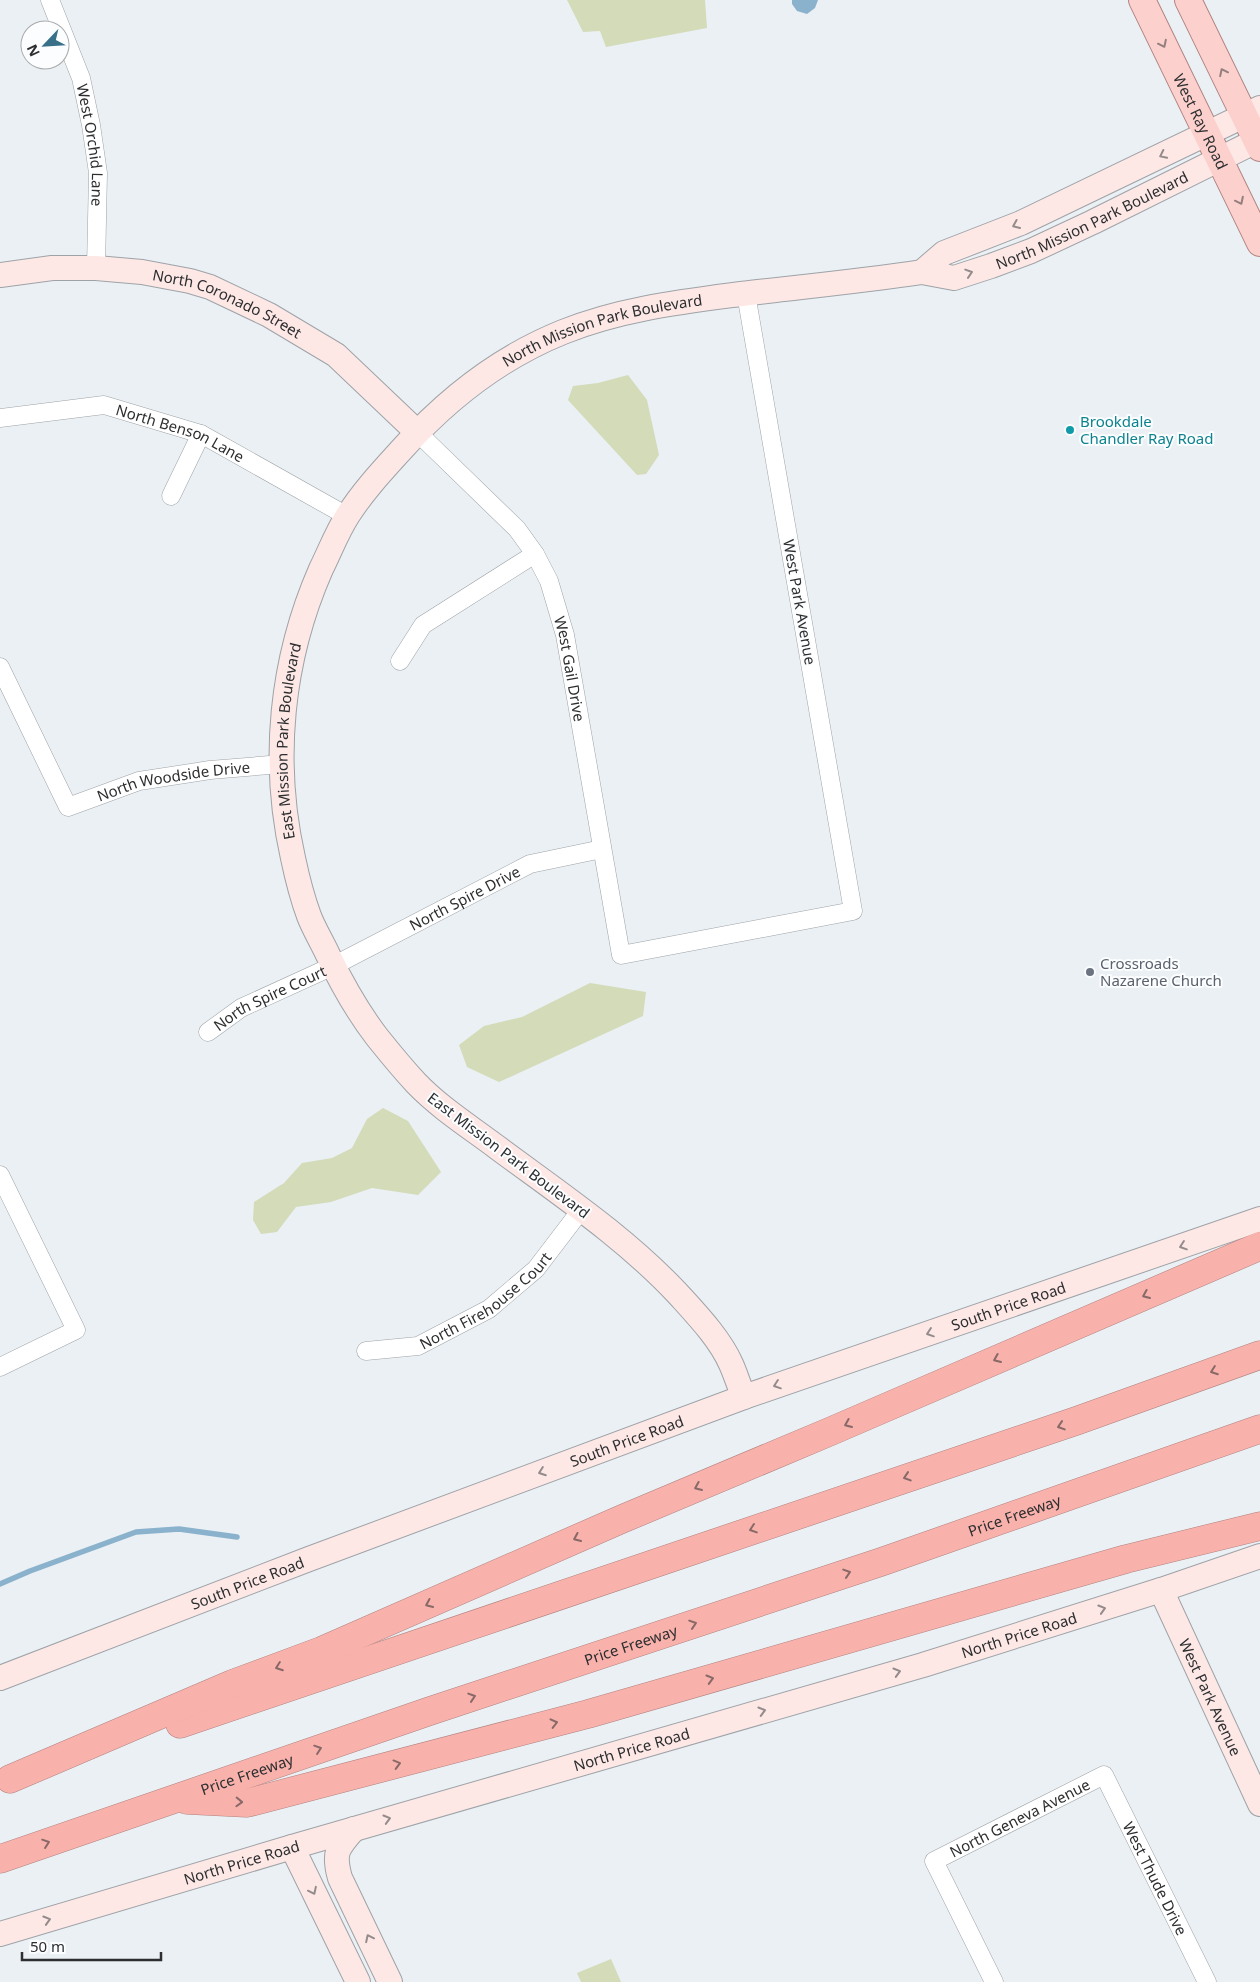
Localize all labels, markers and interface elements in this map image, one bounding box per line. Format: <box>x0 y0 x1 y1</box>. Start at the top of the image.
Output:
north arrow <box>20 20 70 70</box>
one-way arrow <box>1157 39 1168 48</box>
text: N <box>22 42 44 60</box>
one-way arrow <box>1219 68 1229 77</box>
street label: West Ray Road <box>1169 70 1233 173</box>
street label: West Orchid Lane <box>73 82 108 207</box>
one-way arrow <box>1159 149 1168 159</box>
street label: North Mission Park Boulevard <box>993 166 1191 273</box>
one-way arrow <box>1234 196 1244 205</box>
one-way arrow <box>1012 218 1021 229</box>
street label: North Coronado Street <box>151 264 306 343</box>
one-way arrow <box>964 269 973 279</box>
street label: North Mission Park Boulevard <box>498 289 703 371</box>
street label: North Benson Lane <box>114 399 248 466</box>
place label: Brookdale Chandler Ray Road <box>1080 411 1213 448</box>
marker: Brookdale Chandler Ray Road <box>1064 424 1076 436</box>
street label: West Park Avenue <box>779 538 821 666</box>
street label: West Gail Drive <box>550 614 590 723</box>
street label: East Mission Park Boulevard <box>272 641 305 841</box>
street label: North Woodside Drive <box>94 757 251 806</box>
street label: North Spire Drive <box>406 861 523 935</box>
place label: Crossroads Nazarene Church <box>1100 953 1222 990</box>
street label: North Spire Court <box>209 960 330 1035</box>
marker: Crossroads Nazarene Church <box>1084 966 1096 978</box>
street label: East Mission Park Boulevard <box>424 1087 594 1223</box>
one-way arrow <box>1180 1240 1188 1250</box>
street label: North Firehouse Court <box>416 1247 556 1354</box>
street label: South Price Road <box>948 1277 1068 1335</box>
one-way arrow <box>1142 1289 1151 1300</box>
one-way arrow <box>927 1327 935 1337</box>
one-way arrow <box>993 1353 1002 1364</box>
one-way arrow <box>1210 1365 1219 1375</box>
one-way arrow <box>773 1379 781 1389</box>
street label: South Price Road <box>567 1410 686 1471</box>
one-way arrow <box>844 1417 853 1428</box>
one-way arrow <box>1057 1420 1066 1430</box>
one-way arrow <box>538 1466 547 1476</box>
one-way arrow <box>903 1472 912 1482</box>
one-way arrow <box>694 1481 703 1491</box>
street label: Price Freeway <box>965 1490 1064 1541</box>
one-way arrow <box>749 1523 758 1533</box>
one-way arrow <box>573 1532 582 1543</box>
street label: South Price Road <box>188 1552 307 1614</box>
one-way arrow <box>842 1569 851 1579</box>
one-way arrow <box>425 1597 434 1608</box>
one-way arrow <box>1098 1605 1106 1615</box>
street label: North Price Road <box>959 1607 1079 1662</box>
street label: Price Freeway <box>581 1620 680 1669</box>
one-way arrow <box>688 1620 696 1630</box>
street label: West Park Avenue <box>1175 1635 1246 1759</box>
one-way arrow <box>275 1661 283 1671</box>
one-way arrow <box>892 1668 901 1678</box>
one-way arrow <box>706 1674 715 1685</box>
one-way arrow <box>467 1693 476 1703</box>
one-way arrow <box>757 1706 765 1716</box>
one-way arrow <box>549 1718 558 1729</box>
street label: North Price Road <box>571 1723 692 1775</box>
one-way arrow <box>314 1745 322 1755</box>
street label: Price Freeway <box>198 1749 296 1799</box>
one-way arrow <box>392 1759 400 1769</box>
street label: North Geneva Avenue <box>946 1774 1093 1862</box>
one-way arrow <box>235 1797 243 1808</box>
one-way arrow <box>383 1815 391 1825</box>
street label: West Thude Drive <box>1119 1818 1192 1938</box>
street label: North Price Road <box>181 1835 302 1889</box>
one-way arrow <box>41 1839 50 1849</box>
one-way arrow <box>307 1885 317 1894</box>
one-way arrow <box>42 1916 50 1926</box>
scale bar <box>22 1930 161 1962</box>
one-way arrow <box>365 1934 375 1943</box>
text: 50 m <box>30 1936 65 1956</box>

